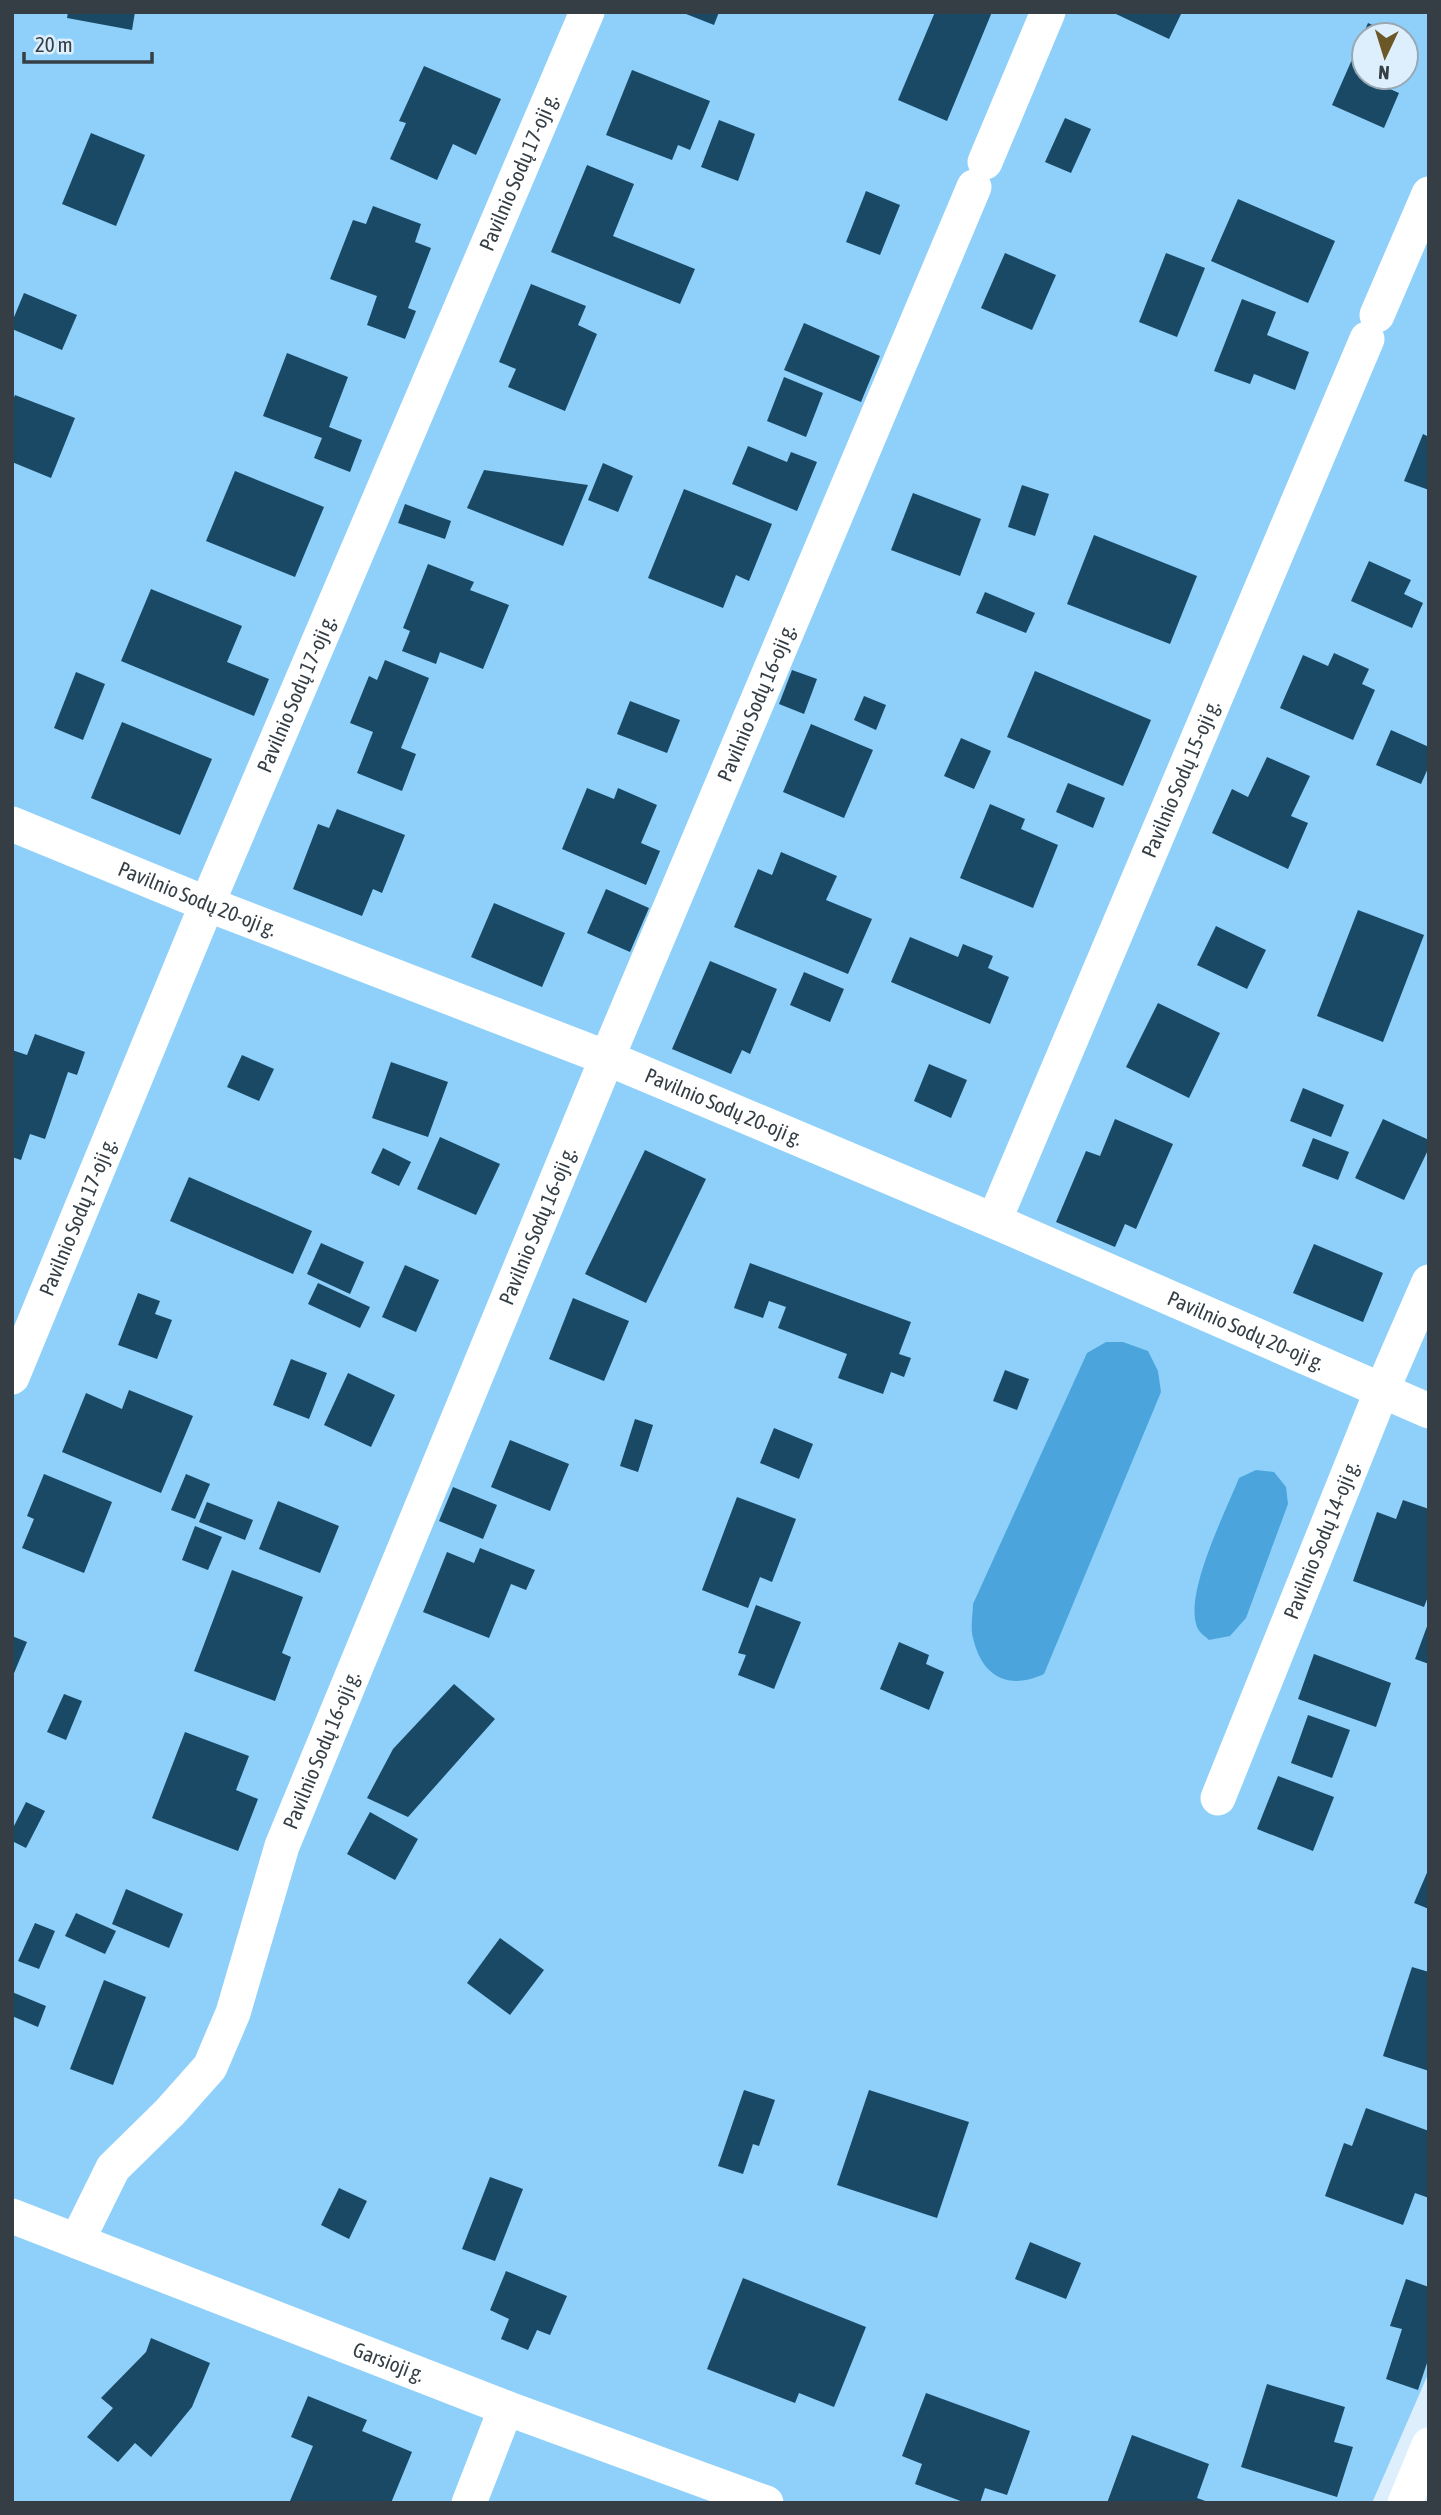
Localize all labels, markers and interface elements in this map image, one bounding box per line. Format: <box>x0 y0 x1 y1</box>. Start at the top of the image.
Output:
scale bar <box>24 21 152 65</box>
north arrow <box>1350 21 1420 91</box>
text: 20 m <box>35 32 73 56</box>
text: N <box>1377 62 1390 84</box>
street label: Pavilnio Sodų 17-oji g. <box>474 90 562 254</box>
street label: Pavilnio Sodų 17-oji g. <box>252 611 340 776</box>
street label: Pavilnio Sodų 16-oji g. <box>712 620 799 785</box>
street label: Pavilnio Sodų 15-oji g. <box>1136 696 1224 861</box>
street label: Pavilnio Sodų 20-oji g. <box>115 856 280 941</box>
street label: Pavilnio Sodų 20-oji g. <box>642 1062 806 1150</box>
street label: Pavilnio Sodų 17-oji g. <box>34 1134 120 1299</box>
street label: Pavilnio Sodų 16-oji g. <box>494 1143 580 1308</box>
street label: Pavilnio Sodų 20-oji g. <box>1164 1285 1328 1375</box>
street label: Pavilnio Sodų 14-oji g. <box>1278 1457 1363 1622</box>
street label: Pavilnio Sodų 16-oji g. <box>277 1667 364 1832</box>
street label: Garsioji g. <box>350 2337 428 2386</box>

